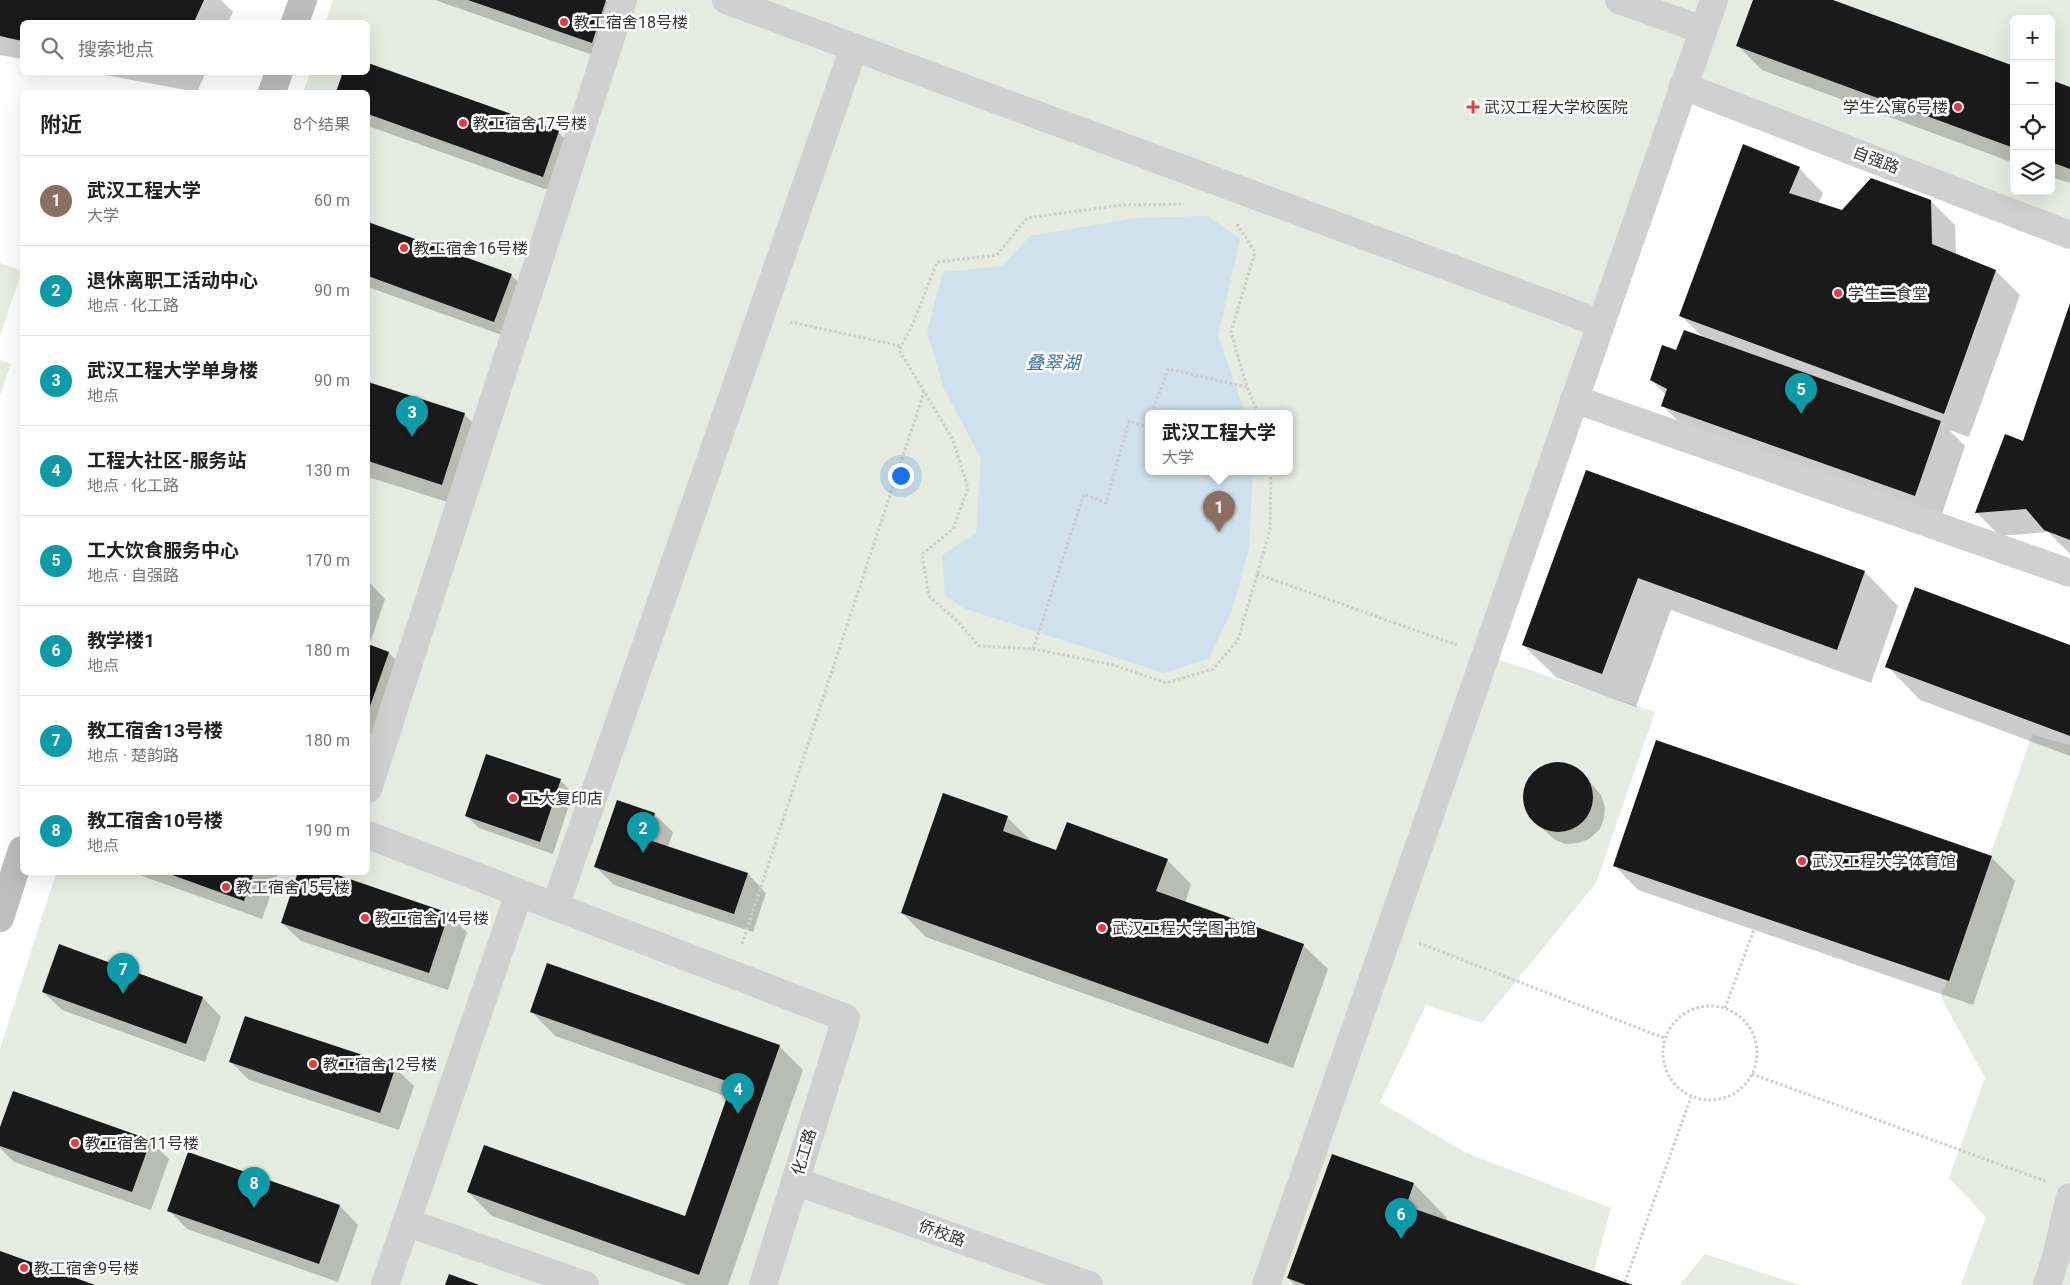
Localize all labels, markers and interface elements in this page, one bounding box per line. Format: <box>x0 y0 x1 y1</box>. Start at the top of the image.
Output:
place label: 教工宿舍18号楼 <box>574 13 688 32</box>
map controls <box>2010 15 2055 195</box>
button: + <box>2010 15 2055 60</box>
marker: 教工宿舍18号楼 <box>558 16 570 28</box>
search box <box>20 20 370 75</box>
icon: search <box>38 34 66 62</box>
text: 搜索地点 <box>78 38 154 61</box>
button: − <box>2010 60 2055 105</box>
place label: 武汉工程大学校医院 <box>1484 98 1628 117</box>
place label: 学生公寓6号楼 <box>1843 98 1948 117</box>
marker: 武汉工程大学校医院 <box>1466 100 1480 114</box>
marker: 学生公寓6号楼 <box>1952 101 1964 113</box>
button: locate <box>2010 105 2055 150</box>
text: 附近 <box>40 113 82 137</box>
place label: 教工宿舍17号楼 <box>473 114 587 133</box>
text: 8个结果 <box>293 115 350 134</box>
marker: 教工宿舍17号楼 <box>457 117 469 129</box>
street label: 自强路 <box>1850 143 1902 177</box>
button: layers <box>2010 150 2055 195</box>
text: 武汉工程大学 <box>87 179 201 202</box>
text: 1 <box>51 191 61 210</box>
text: 60 m <box>314 191 350 210</box>
text: 大学 <box>87 206 119 225</box>
place label: 教工宿舍16号楼 <box>414 239 528 258</box>
marker: 教工宿舍16号楼 <box>398 242 410 254</box>
text: 退休离职工活动中心 <box>87 269 258 292</box>
text: 2 <box>51 281 61 300</box>
text: 90 m <box>314 281 350 300</box>
place label: 学生二食堂 <box>1848 284 1928 303</box>
marker: 学生二食堂 <box>1832 287 1844 299</box>
text: 地点 · 化工路 <box>87 296 179 315</box>
water label: 叠翠湖 <box>1026 352 1083 373</box>
text: 武汉工程大学单身楼 <box>87 359 258 382</box>
text: 3 <box>51 371 61 390</box>
text: 90 m <box>314 371 350 390</box>
pin: 5 <box>1785 373 1817 414</box>
text: 地点 <box>87 386 119 405</box>
pin: 3 <box>396 396 428 437</box>
popup <box>1145 410 1293 475</box>
text: 武汉工程大学 <box>1162 421 1276 444</box>
text: 大学 <box>1162 448 1194 467</box>
text: 工程大社区-服务站 <box>87 449 247 472</box>
text: 4 <box>51 461 61 480</box>
text: 130 m <box>305 461 350 480</box>
your location <box>888 463 914 489</box>
text: 地点 · 化工路 <box>87 476 179 495</box>
pin: 1 <box>1203 491 1235 532</box>
text: 工大饮食服务中心 <box>87 539 239 562</box>
text: 5 <box>51 551 61 570</box>
text: 170 m <box>305 551 350 570</box>
text: 地点 · 自强路 <box>87 566 179 585</box>
text: 教学楼1 <box>87 629 155 652</box>
text: 6 <box>51 641 61 660</box>
text: 180 m <box>305 641 350 660</box>
text: 地点 <box>87 656 119 675</box>
text: 教工宿舍13号楼 <box>87 719 223 742</box>
text: 7 <box>51 731 61 750</box>
text: 180 m <box>305 731 350 750</box>
text: 地点 · 楚韵路 <box>87 746 179 765</box>
place label: 工大复印店 <box>523 789 603 808</box>
marker: 工大复印店 <box>507 792 519 804</box>
text: 教工宿舍10号楼 <box>87 809 223 832</box>
pin: 2 <box>627 812 659 853</box>
text: 8 <box>51 821 61 840</box>
text: 190 m <box>305 821 350 840</box>
text: 地点 <box>87 836 119 855</box>
place label: 武汉工程大学体育馆 <box>1812 852 1956 871</box>
marker: 武汉工程大学体育馆 <box>1796 855 1808 867</box>
place label: 教工宿舍15号楼 <box>236 878 350 897</box>
marker: 教工宿舍15号楼 <box>220 881 232 893</box>
place label: 教工宿舍14号楼 <box>375 909 489 928</box>
marker: 教工宿舍14号楼 <box>359 912 371 924</box>
place label: 武汉工程大学图书馆 <box>1112 919 1256 938</box>
marker: 武汉工程大学图书馆 <box>1096 922 1108 934</box>
pin: 7 <box>107 953 139 994</box>
place label: 教工宿舍12号楼 <box>323 1055 437 1074</box>
marker: 教工宿舍12号楼 <box>307 1058 319 1070</box>
pin: 4 <box>722 1073 754 1114</box>
street label: 化工路 <box>788 1126 820 1178</box>
place label: 教工宿舍11号楼 <box>85 1134 199 1153</box>
marker: 教工宿舍11号楼 <box>69 1137 81 1149</box>
pin: 8 <box>238 1167 270 1208</box>
pin: 6 <box>1385 1198 1417 1239</box>
street label: 侨校路 <box>916 1216 968 1250</box>
place label: 教工宿舍9号楼 <box>34 1259 139 1278</box>
marker: 教工宿舍9号楼 <box>18 1262 30 1274</box>

